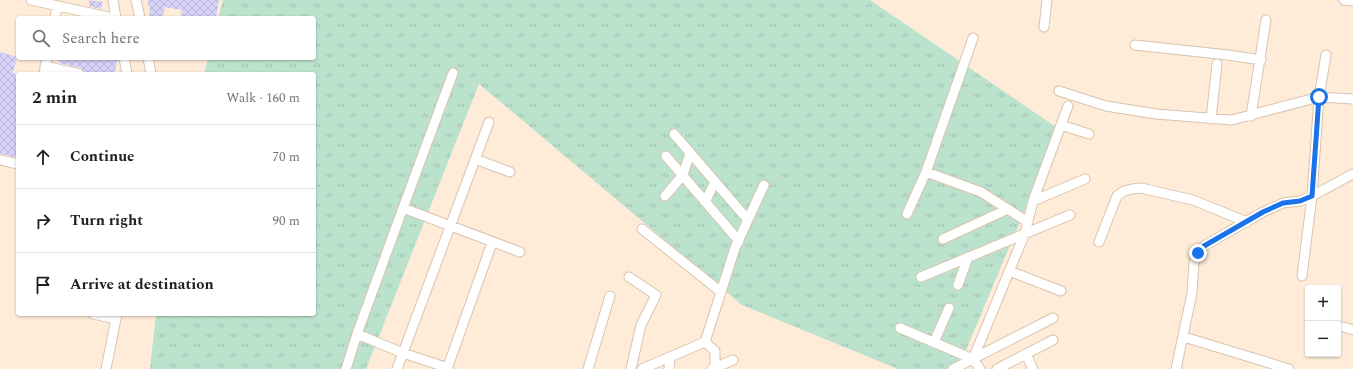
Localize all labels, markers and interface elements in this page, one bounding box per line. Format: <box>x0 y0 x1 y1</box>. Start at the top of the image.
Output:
search box <box>16 16 316 60</box>
icon: search <box>30 27 52 49</box>
text: Search here <box>62 27 140 50</box>
text: 2 min <box>32 85 77 111</box>
text: Walk · 160 m <box>226 88 300 108</box>
route start <box>1310 88 1328 106</box>
text: Continue <box>70 145 135 168</box>
icon: ahead <box>32 146 54 168</box>
text: 70 m <box>273 147 300 167</box>
text: Turn right <box>70 209 143 232</box>
icon: right <box>32 210 54 232</box>
text: 90 m <box>273 211 300 231</box>
route end <box>1189 244 1207 262</box>
text: Arrive at destination <box>70 273 214 296</box>
icon: arrive <box>32 274 54 296</box>
map controls <box>1305 285 1341 357</box>
button: + <box>1305 285 1341 321</box>
button: − <box>1305 321 1341 357</box>

